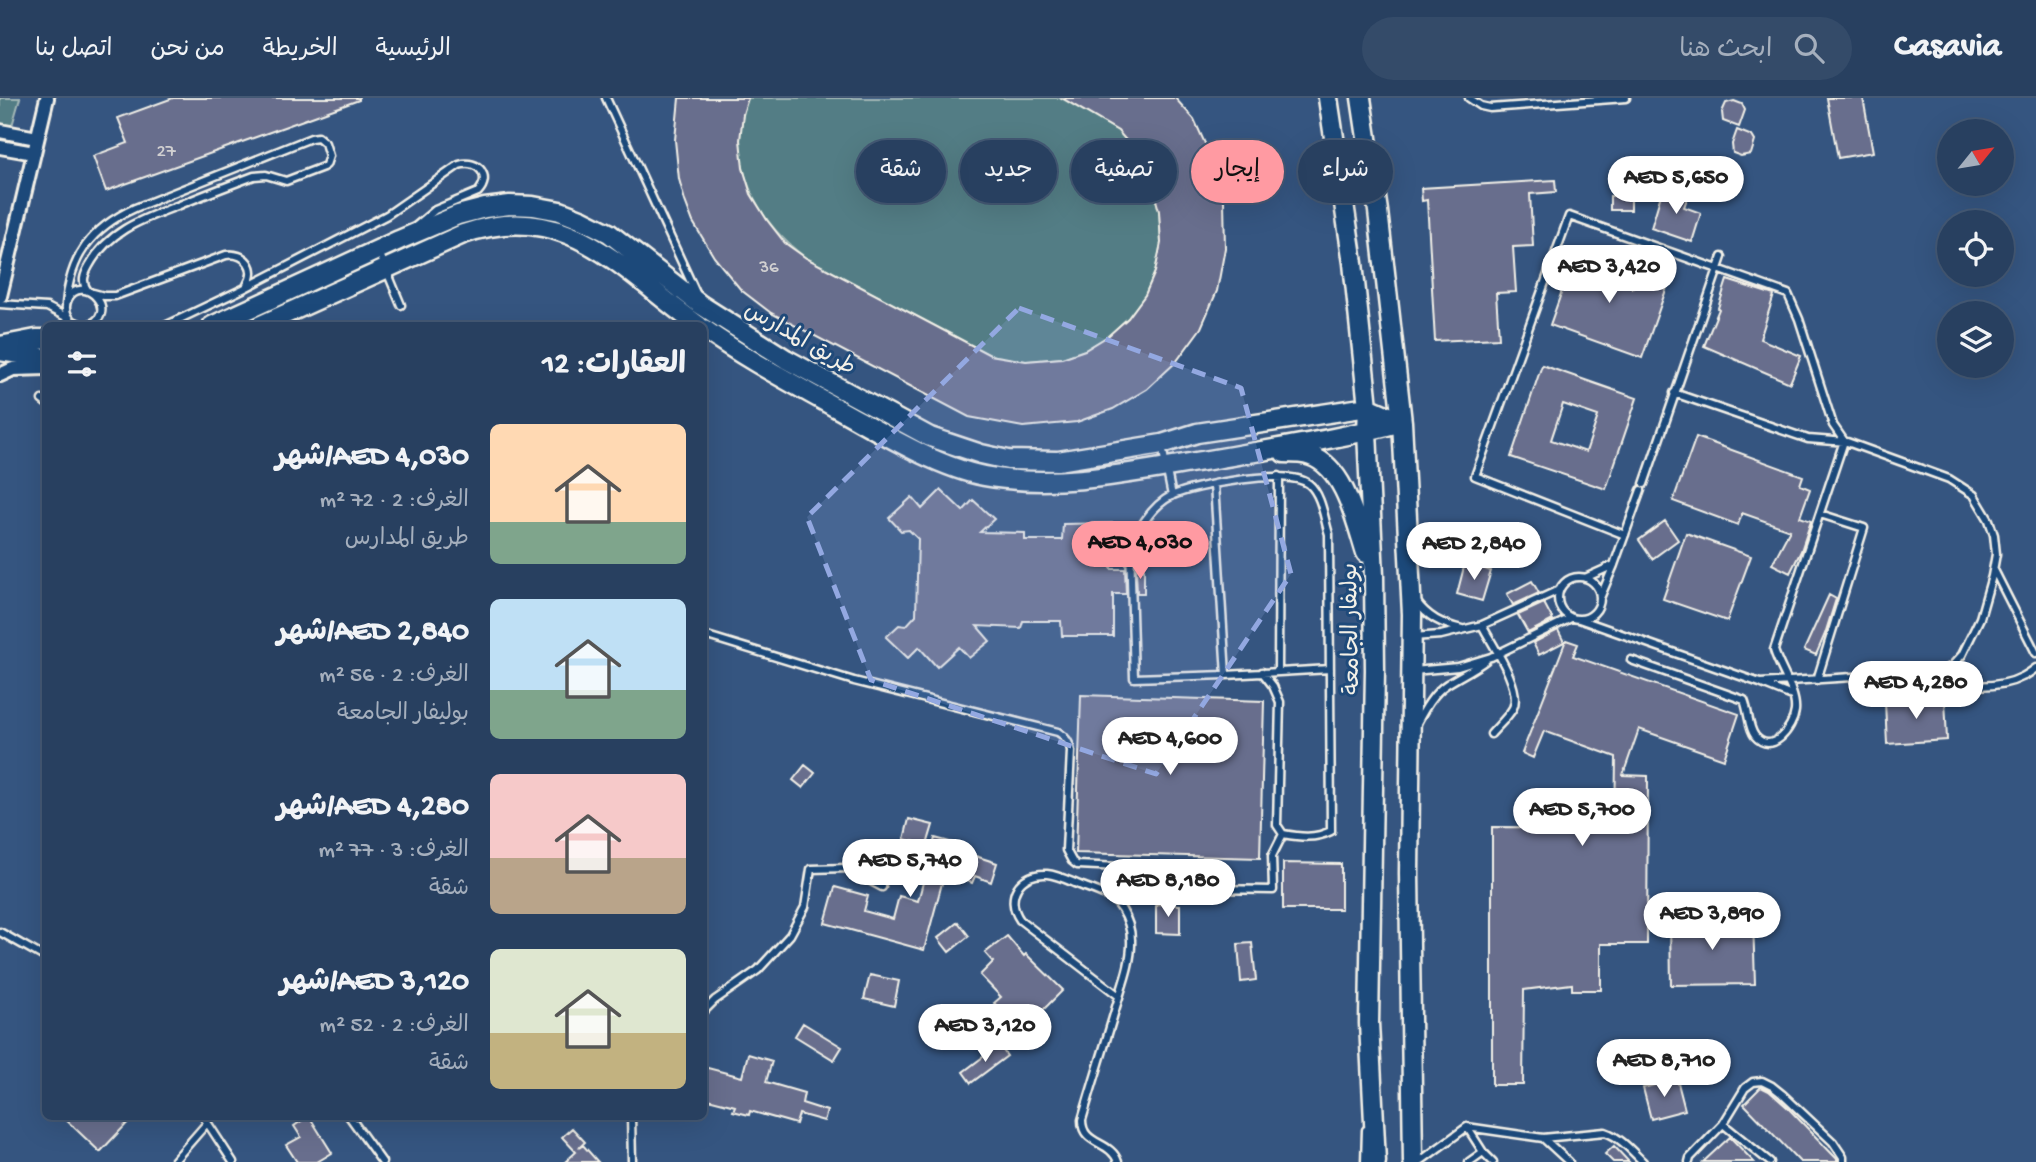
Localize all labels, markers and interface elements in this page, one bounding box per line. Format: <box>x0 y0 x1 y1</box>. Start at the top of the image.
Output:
search box <box>1362 17 1852 80</box>
icon: search <box>1790 29 1828 67</box>
text: Casavia <box>1894 29 2001 67</box>
text: اتصل بنا <box>35 36 112 65</box>
text: من نحن <box>150 36 225 65</box>
text: الخريطة <box>263 36 338 65</box>
text: الرئيسية <box>376 36 451 65</box>
text: ابحث هنا <box>1679 36 1772 67</box>
north arrow <box>1937 119 2014 196</box>
map controls <box>1937 119 2014 378</box>
chip: شقة <box>856 140 946 203</box>
chip: جديد <box>960 140 1057 203</box>
chip: تصفية <box>1071 140 1177 203</box>
chip: إيجار <box>1191 140 1284 203</box>
chip: شراء <box>1298 140 1393 203</box>
house number: 27 <box>156 141 177 164</box>
pin: AED 5,650 <box>1596 156 1756 216</box>
text: AED 5,650 <box>1624 165 1728 192</box>
button: locate <box>1937 210 2014 287</box>
pin: AED 3,420 <box>1529 246 1689 305</box>
text: AED 3,420 <box>1558 254 1660 281</box>
house number: 36 <box>758 257 779 280</box>
street label: طريق المدارس <box>739 297 860 383</box>
button: layers <box>1937 301 2014 378</box>
icon: filters <box>63 345 101 383</box>
text: العقارات: 12 <box>542 349 686 384</box>
text: AED 4,030/شهر <box>276 441 469 476</box>
icon: home <box>546 452 630 536</box>
text: الغرف: 2 · 72 m² <box>320 488 469 515</box>
pin: AED 4,030 <box>1060 522 1220 581</box>
pin: AED 2,840 <box>1394 522 1554 582</box>
text: طريق المدارس <box>345 526 469 553</box>
text: AED 4,030 <box>1088 530 1192 557</box>
text: AED 2,840 <box>1422 531 1526 558</box>
street label: بوليفار الجامعة <box>1338 563 1367 695</box>
text: AED 2,840/شهر <box>277 616 469 651</box>
icon: home <box>546 627 630 711</box>
pin: AED 4,280 <box>1836 662 1996 721</box>
text: الغرف: 2 · 56 m² <box>319 663 469 690</box>
text: AED 4,280 <box>1864 670 1968 697</box>
text: بوليفار الجامعة <box>337 701 469 728</box>
pin: AED 4,600 <box>1090 718 1250 777</box>
text: AED 4,600 <box>1118 726 1222 753</box>
pin: AED 5,700 <box>1502 788 1662 848</box>
text: AED 4,280/شهر <box>277 791 469 826</box>
text: AED 5,700 <box>1529 797 1635 824</box>
icon: home <box>546 802 630 886</box>
text: الغرف: 3 · 77 m² <box>318 838 469 865</box>
pin: AED 5,740 <box>830 840 990 899</box>
text: AED 5,740 <box>858 848 962 875</box>
pin: AED 8,180 <box>1088 860 1248 919</box>
text: AED 8,180 <box>1116 868 1220 895</box>
text: شقة <box>429 876 469 903</box>
pin: AED 3,890 <box>1632 892 1792 952</box>
text: AED 3,890 <box>1660 901 1764 928</box>
text: AED 3,120/شهر <box>280 966 469 1001</box>
icon: home <box>546 977 630 1061</box>
pin: AED 3,120 <box>905 1004 1065 1064</box>
text: الغرف: 2 · 52 m² <box>320 1013 469 1040</box>
text: AED 3,120 <box>934 1013 1036 1040</box>
pin: AED 8,710 <box>1584 1040 1744 1099</box>
text: AED 8,710 <box>1613 1048 1715 1075</box>
text: شقة <box>429 1051 469 1078</box>

